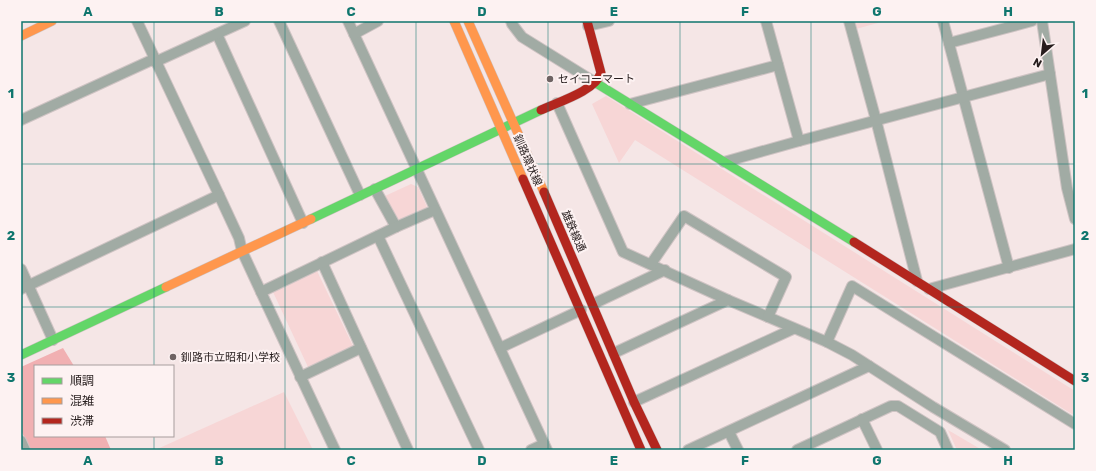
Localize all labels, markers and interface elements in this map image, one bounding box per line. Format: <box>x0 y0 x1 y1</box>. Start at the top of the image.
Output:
text: A <box>83 4 93 19</box>
text: B <box>214 4 224 19</box>
text: C <box>346 4 356 19</box>
text: D <box>477 4 487 19</box>
text: E <box>610 4 618 19</box>
text: F <box>741 4 749 19</box>
text: G <box>872 4 882 19</box>
text: H <box>1003 4 1013 19</box>
north arrow <box>1022 34 1062 74</box>
text: N <box>1031 55 1044 70</box>
place label: セイコーマート <box>558 73 635 86</box>
marker: セイコーマート <box>545 74 555 84</box>
text: 1 <box>8 86 14 101</box>
text: 1 <box>1082 86 1088 101</box>
street label: 釧路環状線 <box>510 132 545 188</box>
street label: 雄鉄線通 <box>559 208 588 254</box>
text: 2 <box>7 228 15 243</box>
text: 2 <box>1081 228 1089 243</box>
place label: 釧路市立昭和小学校 <box>181 351 280 364</box>
marker: 釧路市立昭和小学校 <box>168 352 178 362</box>
legend <box>34 365 174 437</box>
text: 3 <box>7 370 16 385</box>
text: 3 <box>1081 370 1090 385</box>
text: 順調 <box>70 374 94 388</box>
text: 混雑 <box>70 394 94 408</box>
text: 渋滞 <box>70 414 94 428</box>
text: A <box>83 453 93 468</box>
text: B <box>214 453 224 468</box>
text: C <box>346 453 356 468</box>
text: D <box>477 453 487 468</box>
text: E <box>610 453 618 468</box>
text: F <box>741 453 749 468</box>
text: G <box>872 453 882 468</box>
text: H <box>1003 453 1013 468</box>

